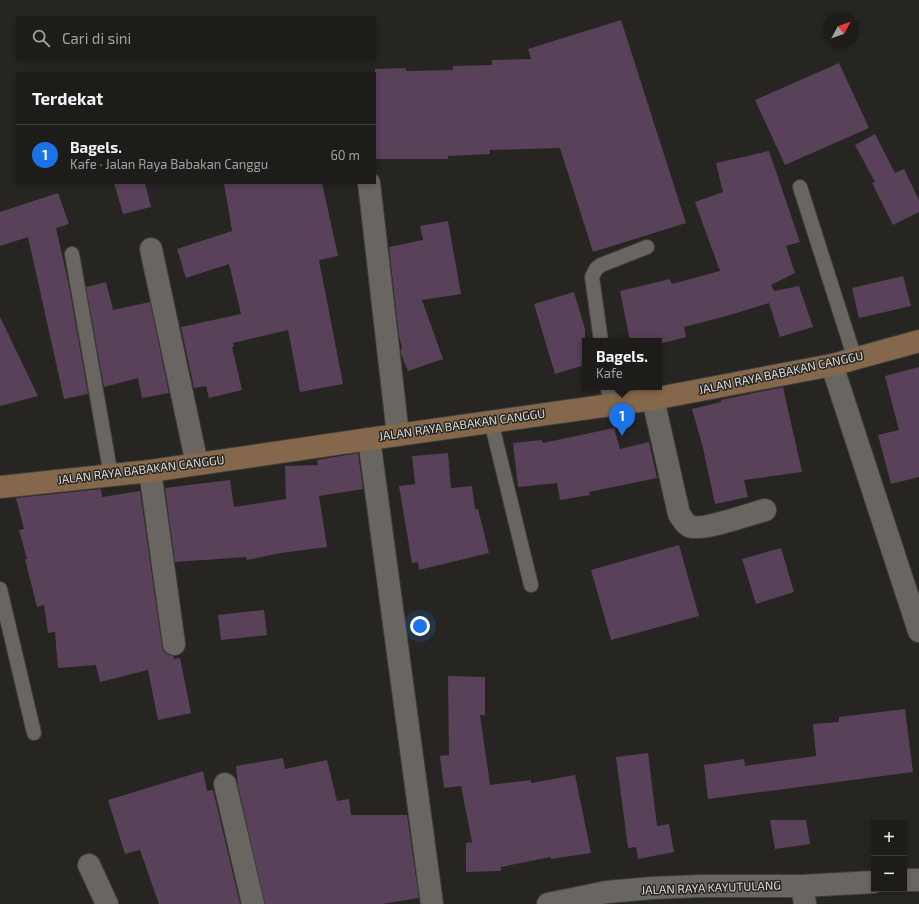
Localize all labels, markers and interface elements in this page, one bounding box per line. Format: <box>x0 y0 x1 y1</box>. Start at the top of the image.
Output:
north arrow <box>823 12 859 48</box>
search box <box>16 16 376 60</box>
icon: search <box>30 27 52 49</box>
text: Cari di sini <box>62 29 131 47</box>
text: Terdekat <box>32 88 103 108</box>
text: Bagels. <box>70 138 122 156</box>
text: 1 <box>42 147 48 163</box>
text: 60 m <box>330 147 360 163</box>
text: Kafe · Jalan Raya Babakan Canggu <box>70 156 268 172</box>
popup <box>582 338 662 390</box>
text: Bagels. <box>596 347 648 365</box>
street label: JALAN RAYA BABAKAN CANGGU <box>697 348 864 396</box>
text: Kafe <box>596 365 623 381</box>
pin: 1 <box>609 403 635 436</box>
street label: JALAN RAYA BABAKAN CANGGU <box>378 405 546 443</box>
street label: JALAN RAYA BABAKAN CANGGU <box>57 452 225 486</box>
your location <box>410 616 430 636</box>
map controls <box>871 820 907 892</box>
button: + <box>871 820 907 856</box>
button: − <box>871 856 907 892</box>
street label: JALAN RAYA KAYUTULANG <box>641 878 781 896</box>

